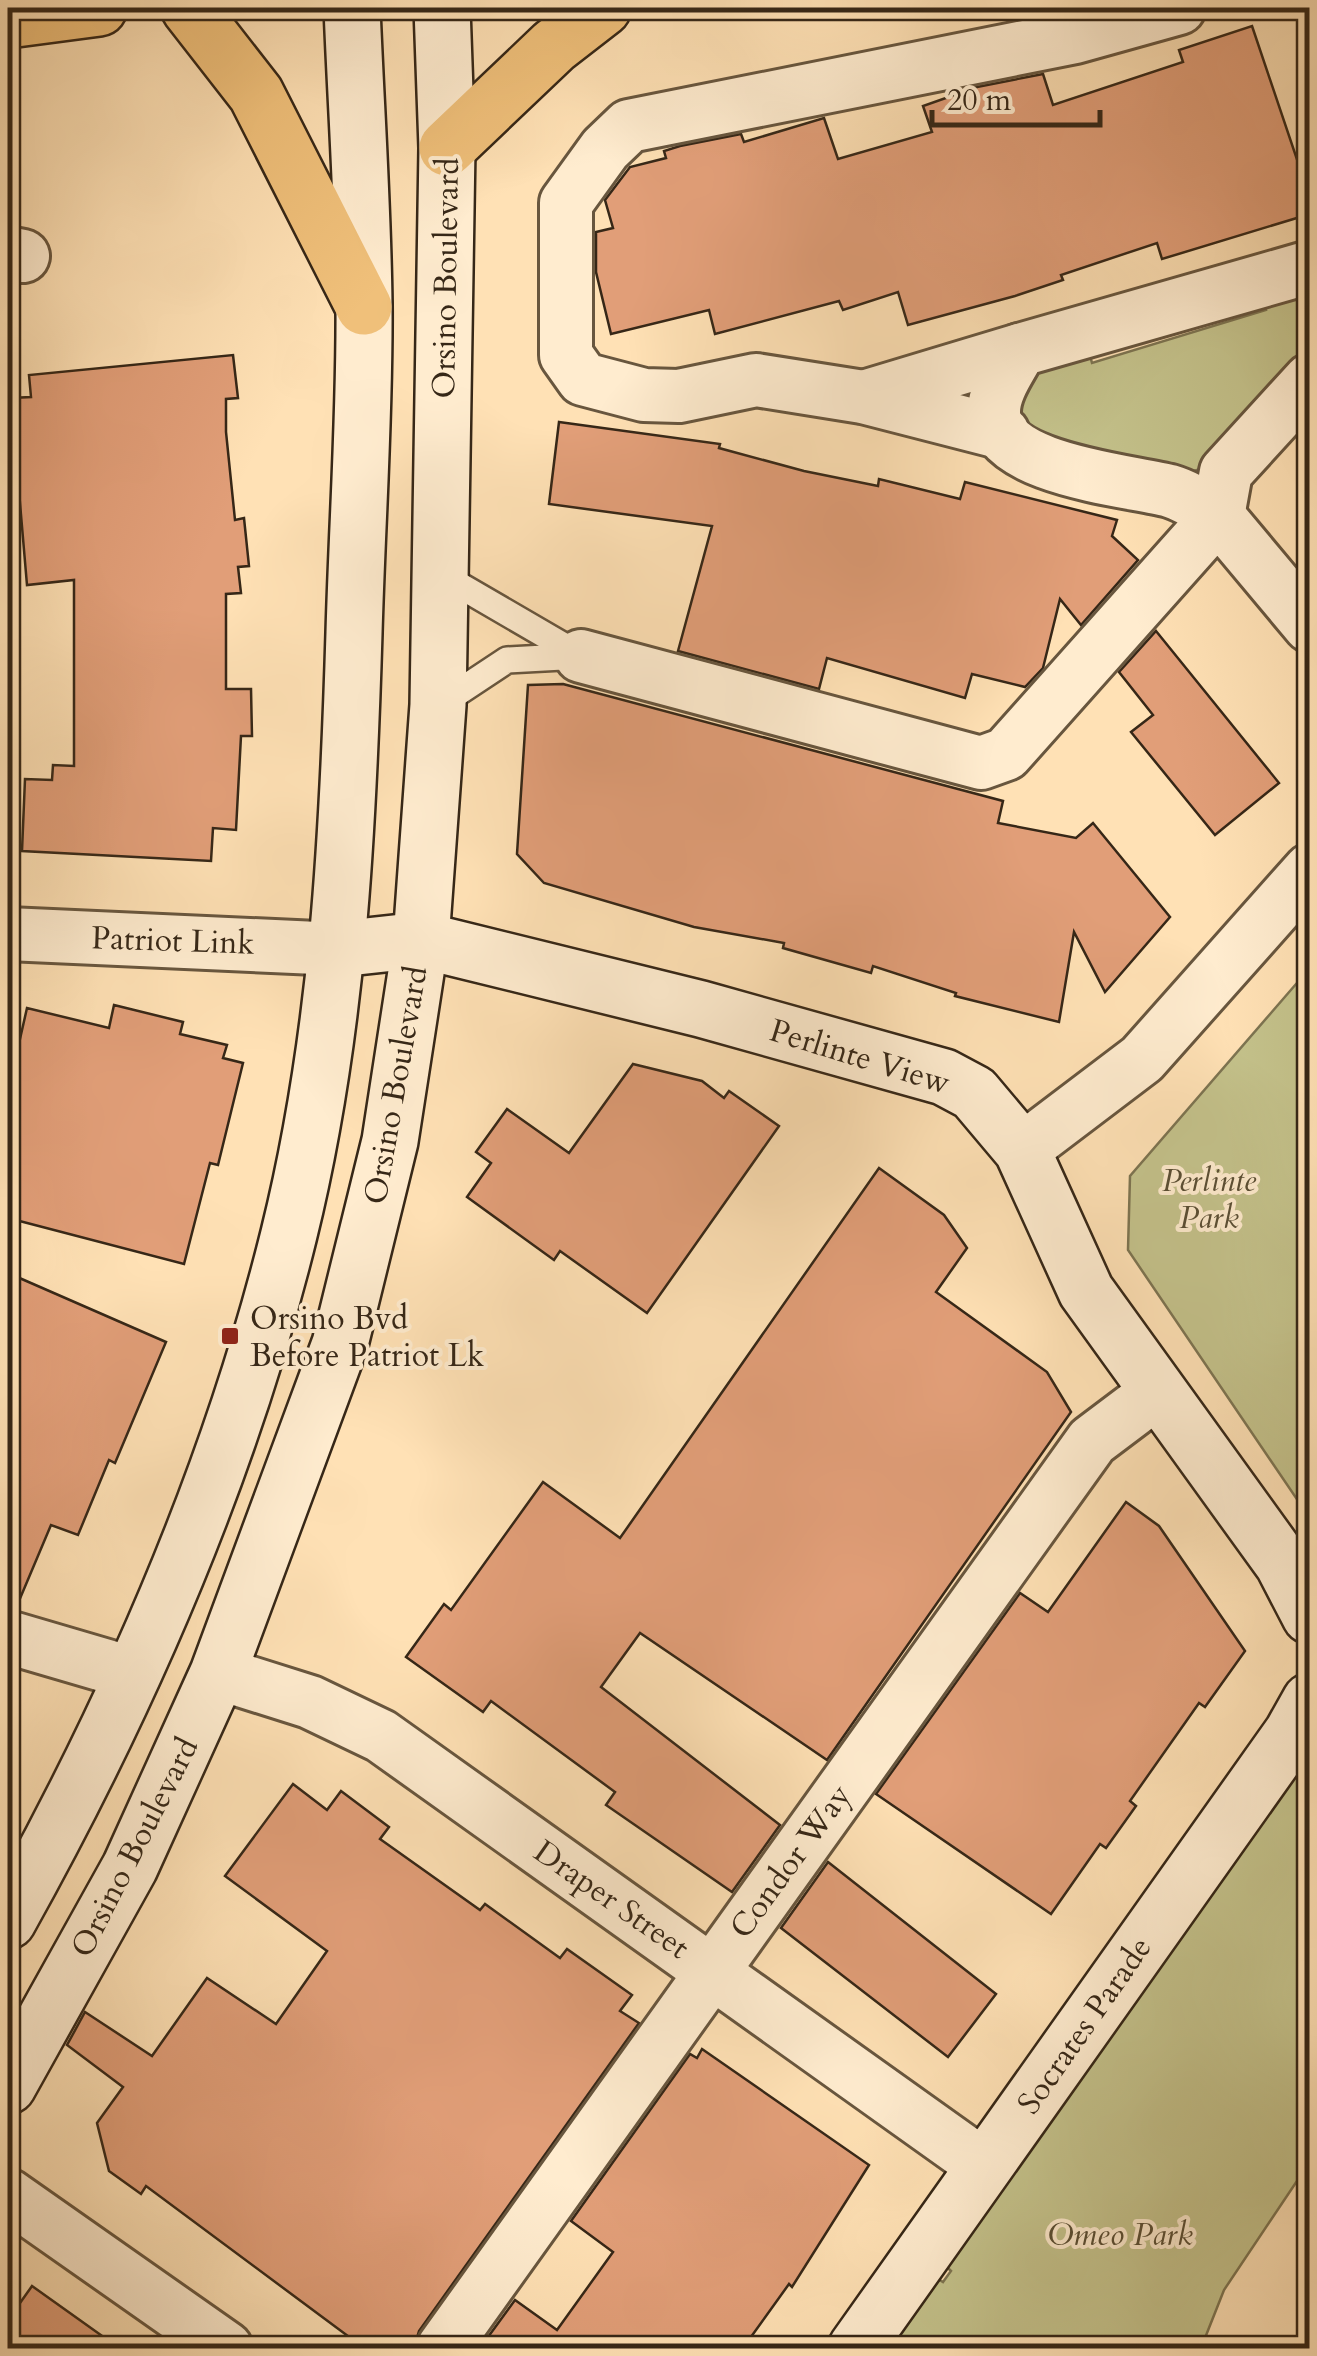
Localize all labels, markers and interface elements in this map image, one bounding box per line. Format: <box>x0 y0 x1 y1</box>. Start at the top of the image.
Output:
scale bar <box>932 65 1100 127</box>
text: 20 m <box>947 80 1012 121</box>
street label: Orsino Boulevard <box>422 157 470 399</box>
street label: Patriot Link <box>91 916 255 966</box>
street label: Orsino Boulevard <box>353 963 439 1208</box>
street label: Perlinte View <box>764 1009 956 1105</box>
park label: Perlinte Park <box>1162 1159 1257 1240</box>
place label: Orsino Bvd Before Patriot Lk <box>250 1297 484 1378</box>
marker: Orsino Bvd Before Patriot Lk <box>219 1325 241 1347</box>
street label: Orsino Boulevard <box>61 1730 209 1965</box>
street label: Condor Way <box>720 1776 862 1948</box>
street label: Draper Street <box>525 1830 698 1970</box>
street label: Socrates Parade <box>1007 1928 1162 2123</box>
park label: Omeo Park <box>1047 2213 1193 2257</box>

